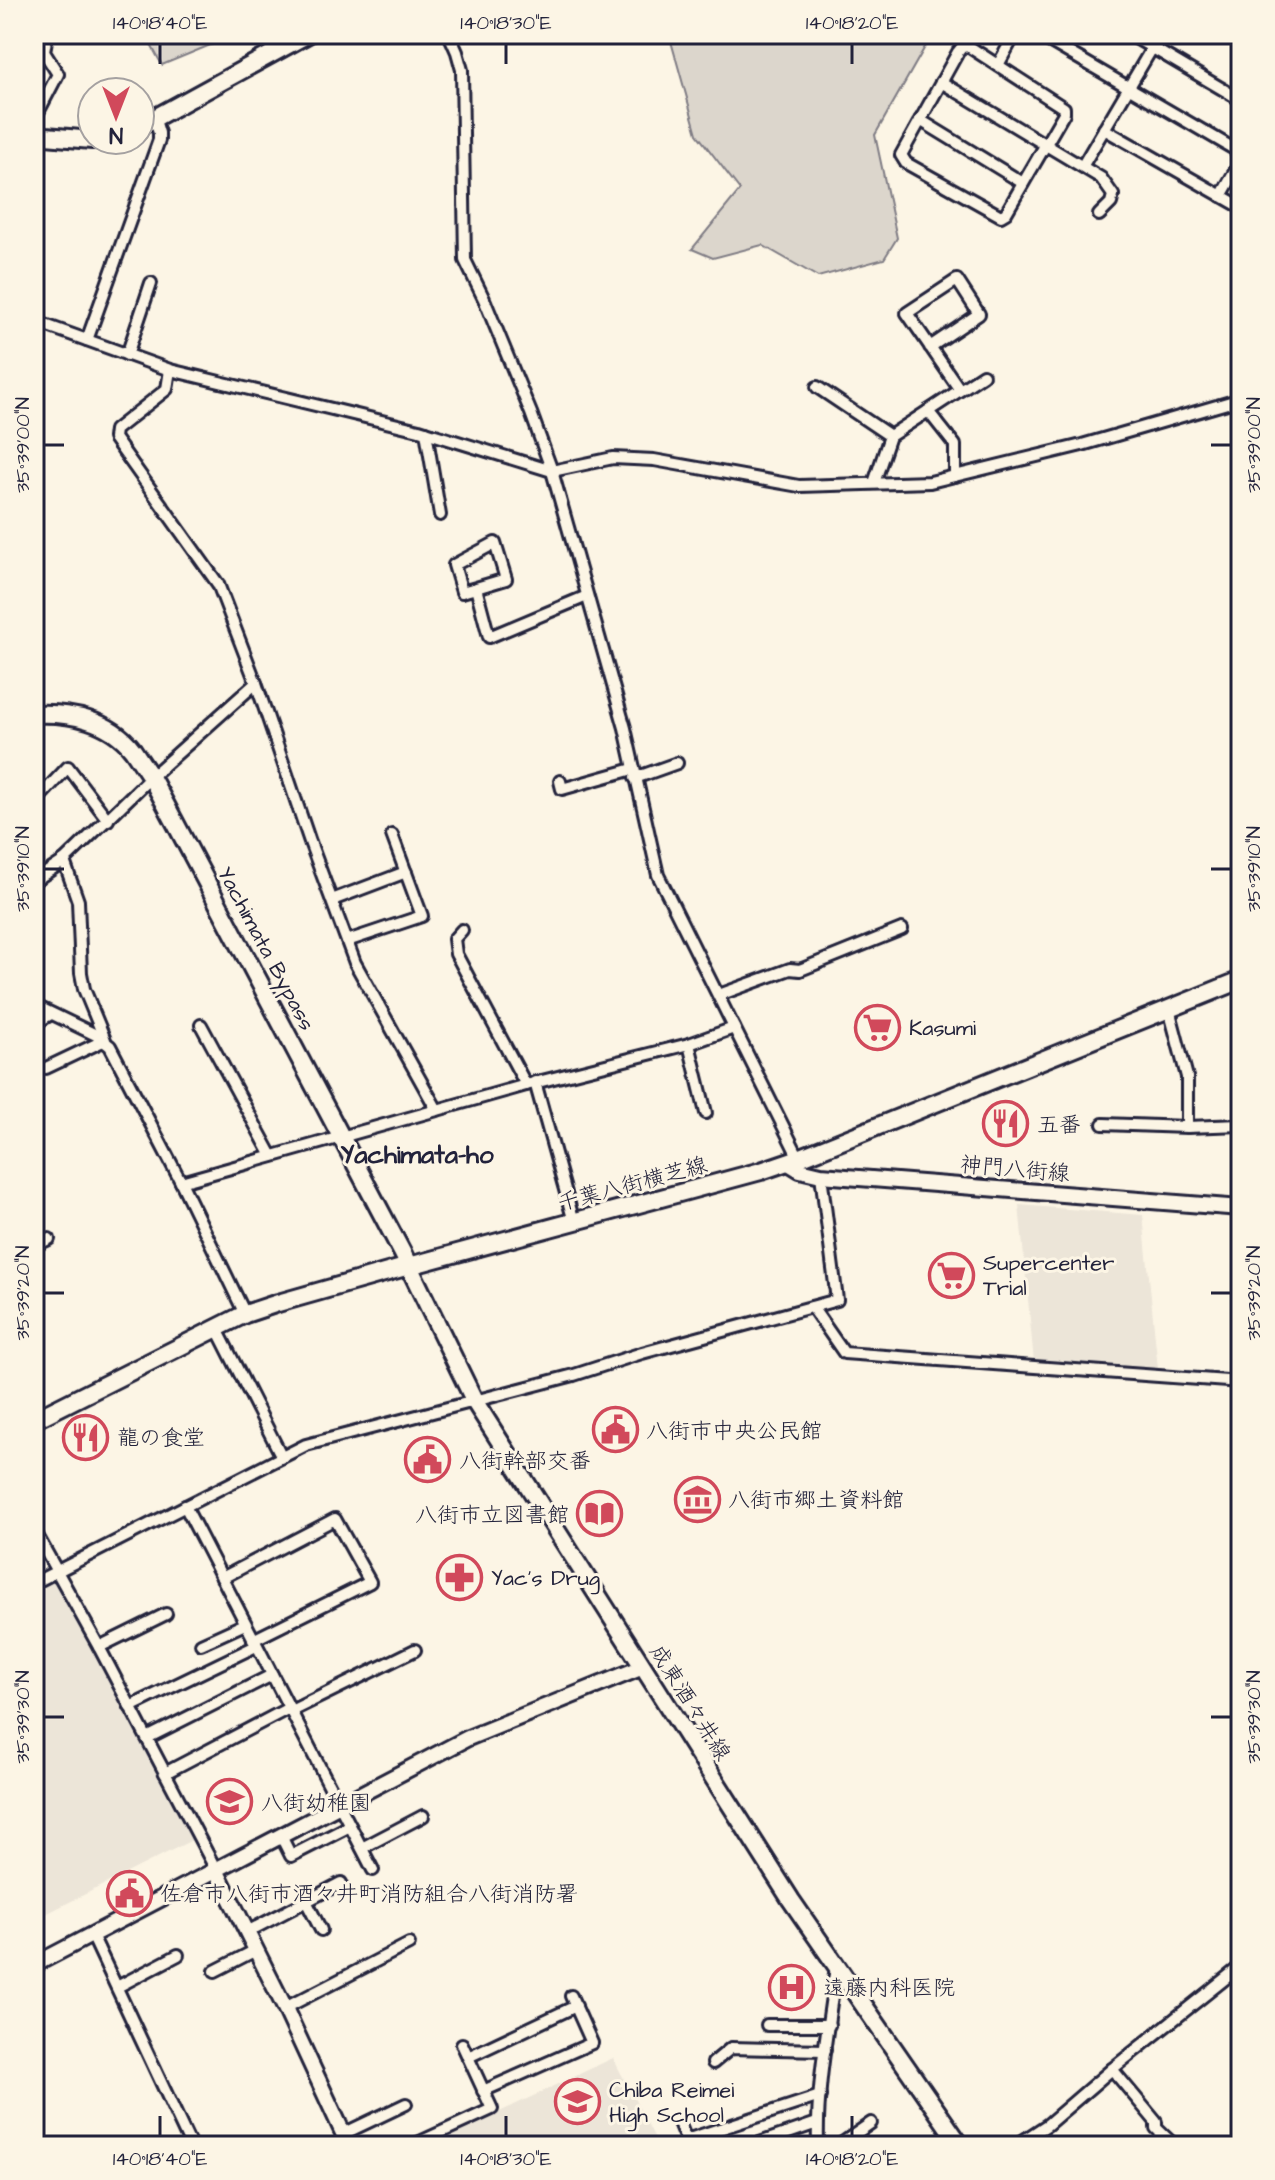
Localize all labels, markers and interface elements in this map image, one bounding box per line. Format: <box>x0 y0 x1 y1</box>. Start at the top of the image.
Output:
text: 140°18'40"E <box>113 9 208 37</box>
text: 140°18'30"E <box>460 9 552 37</box>
text: 140°18'20"E <box>806 9 898 37</box>
north arrow <box>76 76 156 156</box>
text: N <box>109 119 123 150</box>
text: 35°39'00"N <box>9 397 37 493</box>
text: 35°39'00"N <box>1240 397 1268 493</box>
text: 35°39'10"N <box>9 826 37 912</box>
text: 35°39'10"N <box>1240 826 1268 912</box>
street label: Yachimata Bypass <box>208 861 322 1037</box>
supermarket icon: Kasumi <box>854 1003 902 1051</box>
place label: Kasumi <box>909 1013 976 1044</box>
restaurant icon: 五番 <box>982 1100 1030 1148</box>
place label: 五番 <box>1037 1110 1081 1141</box>
district label: Yachimata-ho <box>340 1137 494 1173</box>
street label: 神門八街線 <box>959 1149 1071 1190</box>
street label: 千葉八街横芝線 <box>554 1150 711 1219</box>
text: 35°39'20"N <box>9 1246 37 1340</box>
text: 35°39'20"N <box>1240 1246 1268 1340</box>
place label: Supercenter Trial <box>983 1248 1114 1304</box>
supermarket icon: Supercenter Trial <box>928 1251 976 1299</box>
public building icon: 八街市中央公民館 <box>591 1406 639 1454</box>
restaurant icon: 龍の食堂 <box>62 1413 110 1461</box>
place label: 八街市中央公民館 <box>646 1416 822 1447</box>
place label: 龍の食堂 <box>117 1423 205 1454</box>
public building icon: 八街幹部交番 <box>404 1436 452 1484</box>
place label: 八街幹部交番 <box>459 1446 591 1477</box>
museum icon: 八街市郷土資料館 <box>673 1475 721 1523</box>
place label: 八街市郷土資料館 <box>728 1485 904 1516</box>
library icon: 八街市立図書館 <box>576 1490 624 1538</box>
place label: 八街市立図書館 <box>415 1500 569 1531</box>
pharmacy icon: Yac's Drug <box>436 1553 484 1601</box>
place label: Yac's Drug <box>491 1563 600 1595</box>
street label: 成東酒々井線 <box>642 1639 738 1767</box>
text: 35°39'30"N <box>9 1670 37 1764</box>
text: 35°39'30"N <box>1240 1670 1268 1764</box>
school or university icon: 八街幼稚園 <box>206 1778 254 1826</box>
place label: 八街幼稚園 <box>261 1788 371 1819</box>
public building icon: 佐倉市八街市酒々井町消防組合八街消防署 <box>105 1869 153 1917</box>
place label: 佐倉市八街市酒々井町消防組合八街消防署 <box>160 1879 578 1910</box>
hospital icon: 遠藤内科医院 <box>768 1963 816 2011</box>
place label: 遠藤内科医院 <box>823 1973 955 2004</box>
place label: Chiba Reimei High School <box>609 2075 734 2132</box>
school or university icon: Chiba Reimei High School <box>554 2078 602 2126</box>
text: 140°18'40"E <box>113 2145 208 2173</box>
text: 140°18'30"E <box>460 2145 552 2173</box>
text: 140°18'20"E <box>806 2145 898 2173</box>

